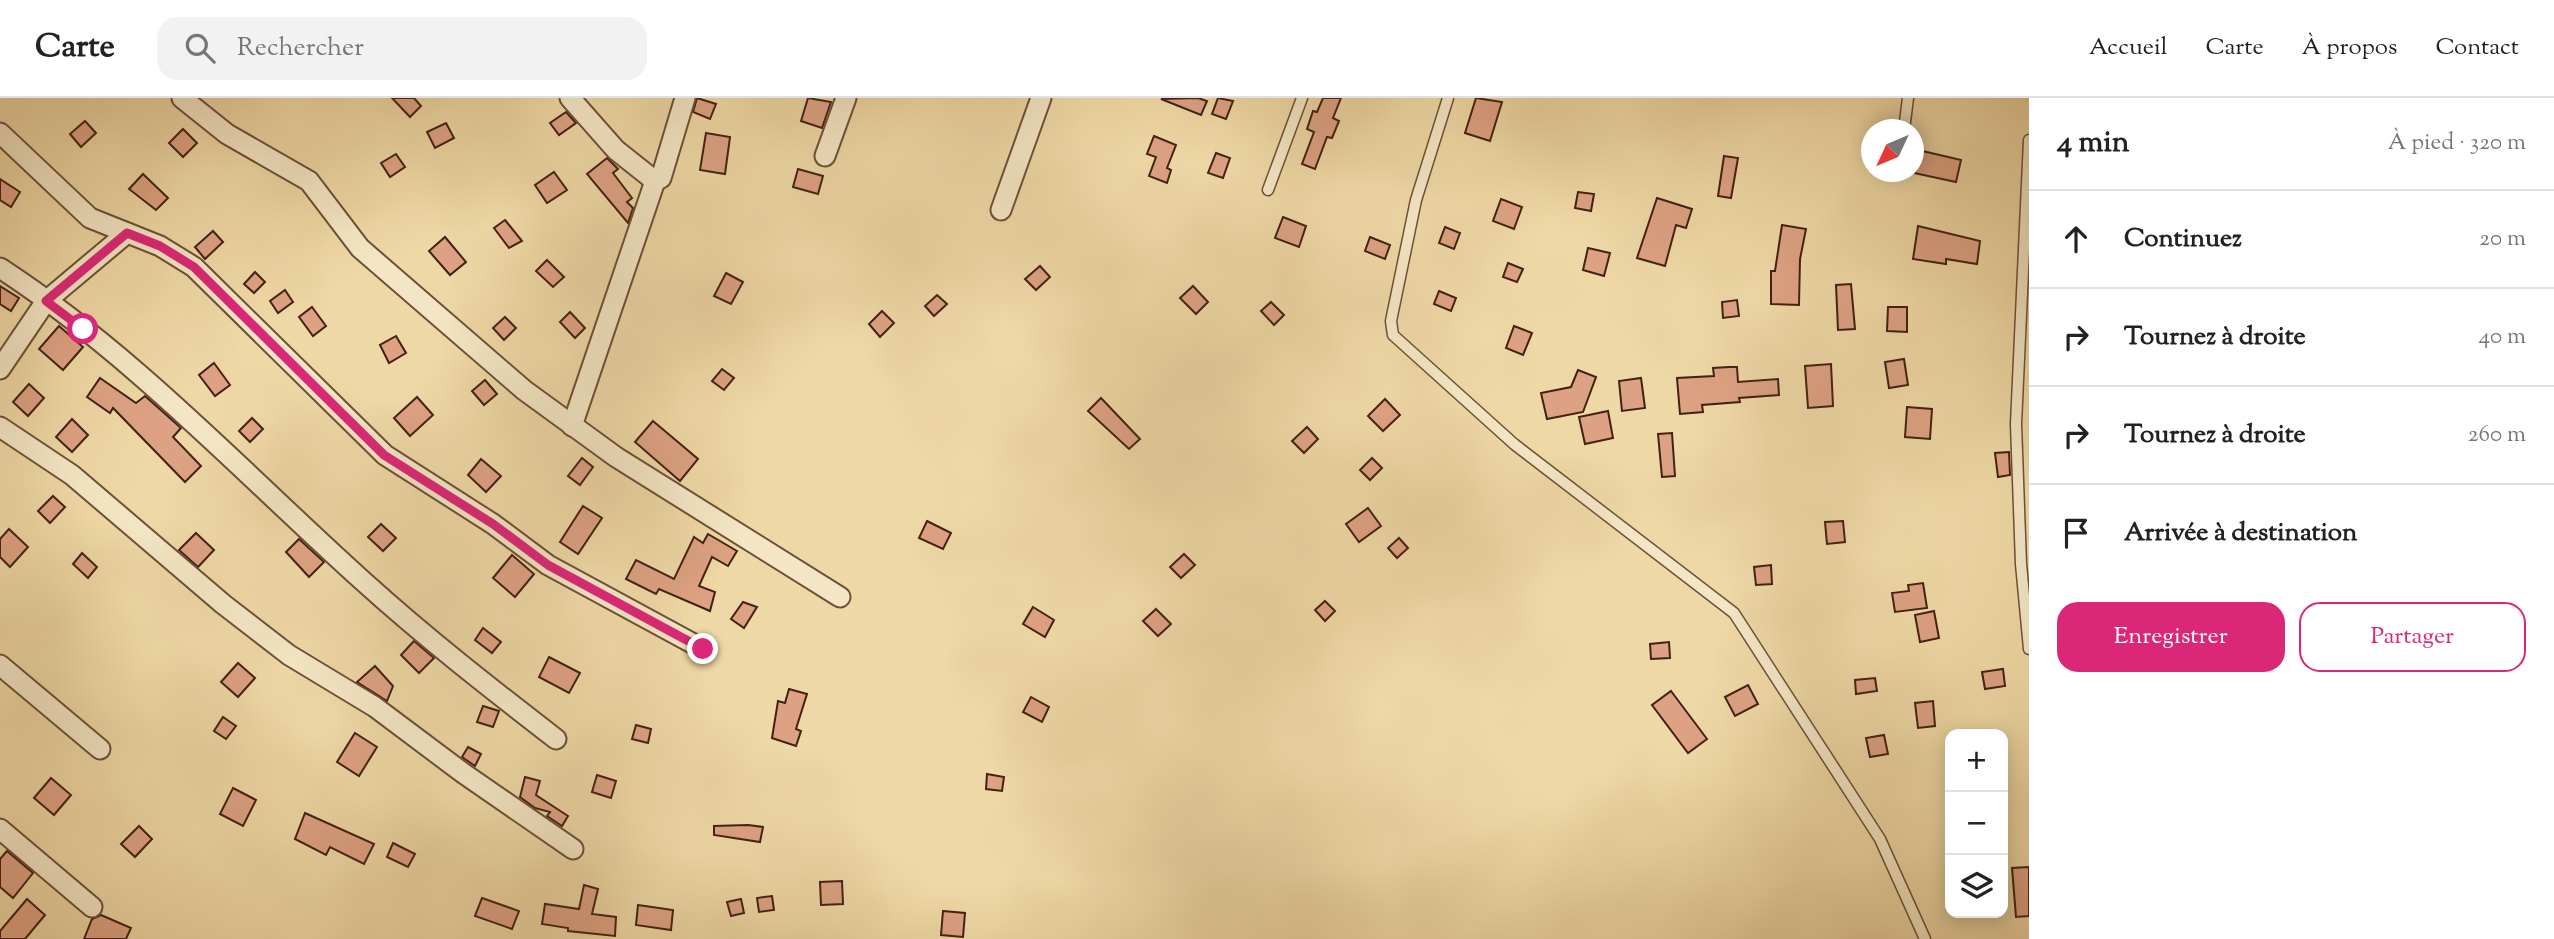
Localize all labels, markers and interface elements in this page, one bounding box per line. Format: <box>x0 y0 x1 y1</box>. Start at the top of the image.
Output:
search box <box>157 17 647 80</box>
text: Carte <box>35 24 115 72</box>
icon: search <box>181 29 219 67</box>
text: Rechercher <box>237 30 364 67</box>
text: Accueil <box>2089 31 2168 65</box>
text: Carte <box>2206 31 2264 65</box>
text: À propos <box>2302 31 2397 65</box>
text: Contact <box>2435 31 2519 65</box>
north arrow <box>1861 119 1924 182</box>
text: 4 min <box>2057 122 2130 165</box>
text: À pied · 320 m <box>2388 127 2526 160</box>
icon: ahead <box>2057 220 2095 258</box>
text: Continuez <box>2124 221 2242 258</box>
text: 20 m <box>2479 223 2526 256</box>
route start <box>67 313 98 344</box>
icon: right <box>2057 318 2095 356</box>
text: Tournez à droite <box>2124 319 2306 356</box>
text: 40 m <box>2479 321 2526 354</box>
icon: right <box>2057 416 2095 454</box>
text: Tournez à droite <box>2124 417 2306 454</box>
text: 260 m <box>2468 419 2526 452</box>
icon: arrive <box>2057 514 2095 552</box>
text: Arrivée à destination <box>2124 515 2357 552</box>
button: Enregistrer <box>2057 602 2285 672</box>
button: Partager <box>2299 602 2526 672</box>
route end <box>687 633 718 664</box>
map controls <box>1945 729 2008 918</box>
button: + <box>1945 729 2008 792</box>
button: − <box>1945 792 2008 855</box>
button: layers <box>1945 855 2008 918</box>

